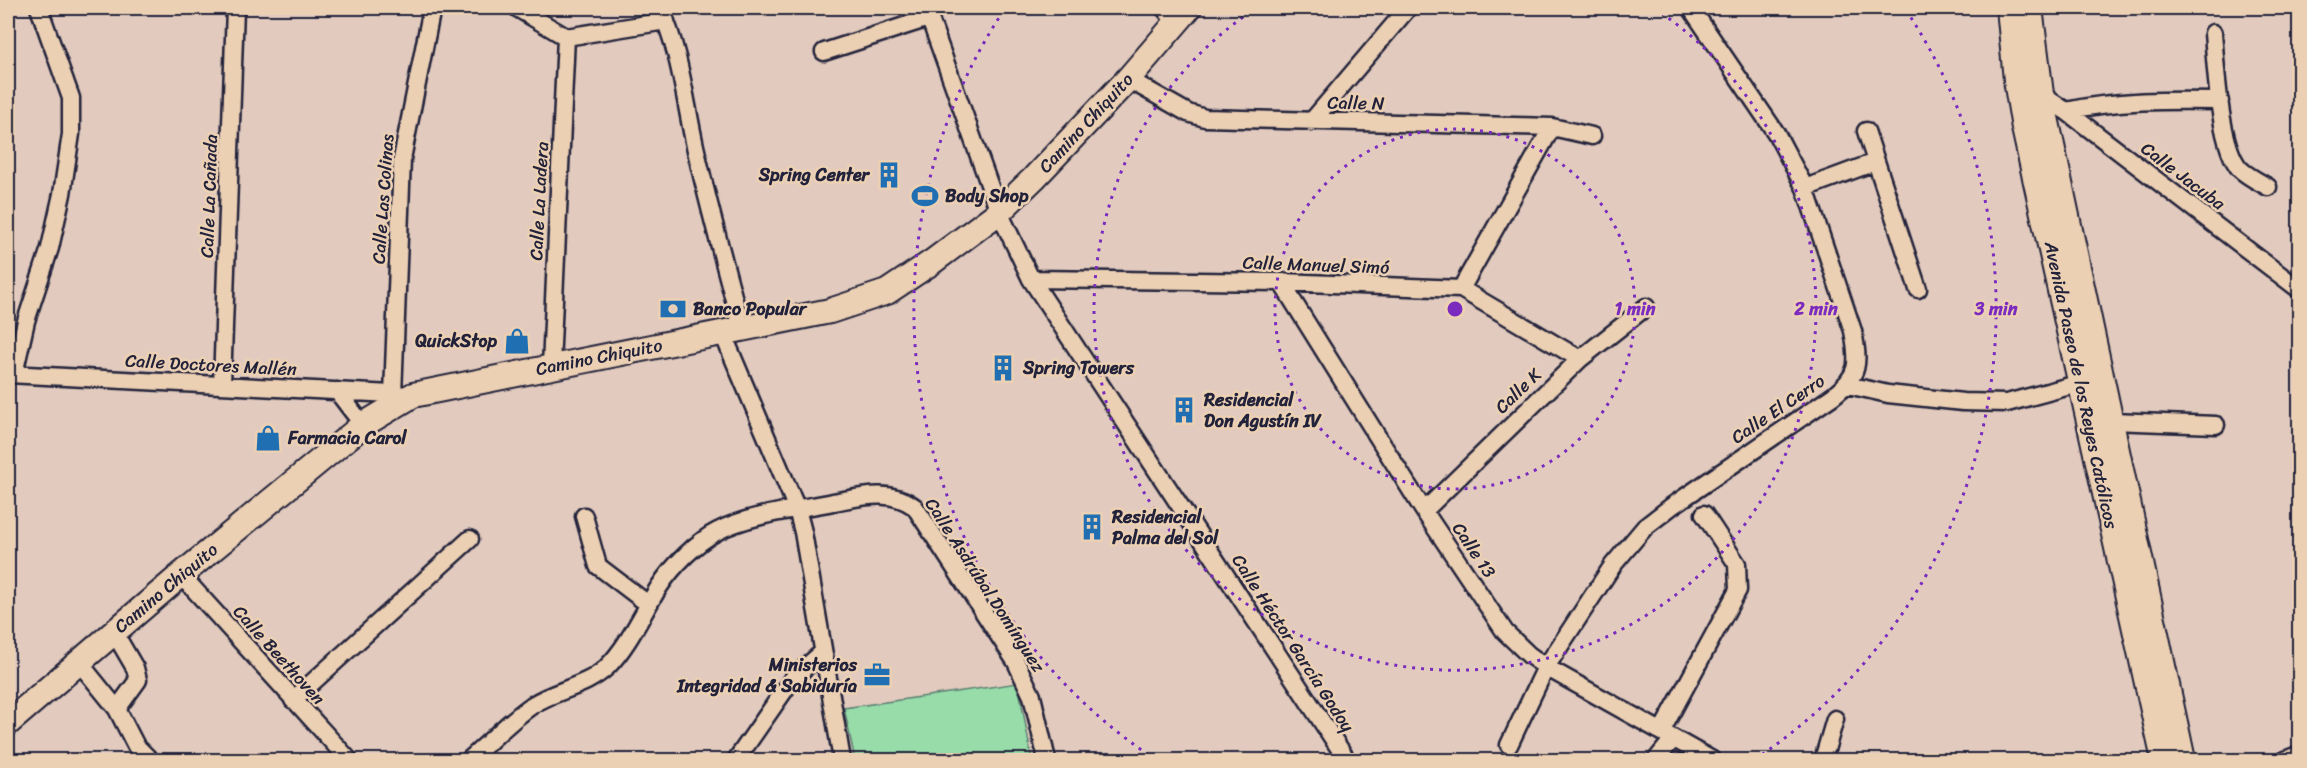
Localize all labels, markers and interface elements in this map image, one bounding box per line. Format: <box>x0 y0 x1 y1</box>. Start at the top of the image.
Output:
street label: Camino Chiquito <box>1031 65 1141 181</box>
street label: Calle N <box>1327 87 1385 120</box>
street label: Calle Las Colinas <box>363 132 404 265</box>
street label: Calle Jacuba <box>2134 133 2233 219</box>
street label: Calle La Cañada <box>191 134 227 258</box>
street label: Calle La Ladera <box>520 141 558 261</box>
place label: Spring Center <box>758 159 871 191</box>
building icon: Spring Center <box>874 160 904 190</box>
place label: Body Shop <box>945 180 1029 212</box>
sports icon: Body Shop <box>910 181 940 211</box>
street label: Avenida Paseo de los Reyes Católicos <box>2035 237 2127 532</box>
street label: Calle Manuel Simó <box>1242 246 1391 284</box>
place label: Banco Popular <box>693 293 808 325</box>
text: 1 min <box>1615 293 1656 325</box>
text: 2 min <box>1793 293 1838 325</box>
text: 3 min <box>1973 293 2018 325</box>
bank icon: Banco Popular <box>658 294 688 324</box>
centre of rings <box>1445 299 1465 319</box>
place label: QuickStop <box>415 325 497 357</box>
shop icon: QuickStop <box>502 326 532 356</box>
street label: Camino Chiquito <box>533 329 665 385</box>
street label: Calle Doctores Mallén <box>124 345 298 385</box>
place label: Spring Towers <box>1022 352 1135 384</box>
building icon: Spring Towers <box>988 353 1018 383</box>
street label: Calle K <box>1487 360 1550 422</box>
street label: Calle El Cerro <box>1724 366 1832 452</box>
place label: Residencial Don Agustín IV <box>1203 384 1323 437</box>
building icon: Residencial Don Agustín IV <box>1169 395 1199 425</box>
place label: Farmacia Carol <box>287 422 407 454</box>
shop icon: Farmacia Carol <box>253 423 283 453</box>
street label: Calle Asdrúbal Domínguez <box>916 491 1054 679</box>
place label: Residencial Palma del Sol <box>1111 501 1219 554</box>
building icon: Residencial Palma del Sol <box>1077 512 1107 542</box>
street label: Calle 13 <box>1443 515 1505 585</box>
street label: Camino Chiquito <box>107 534 225 642</box>
street label: Calle Héctor García Godoy <box>1223 547 1363 739</box>
street label: Calle Beethoven <box>225 597 333 713</box>
place label: Ministerios Integridad & Sabiduría <box>676 649 858 702</box>
office icon: Ministerios Integridad & Sabiduría <box>862 660 892 690</box>

